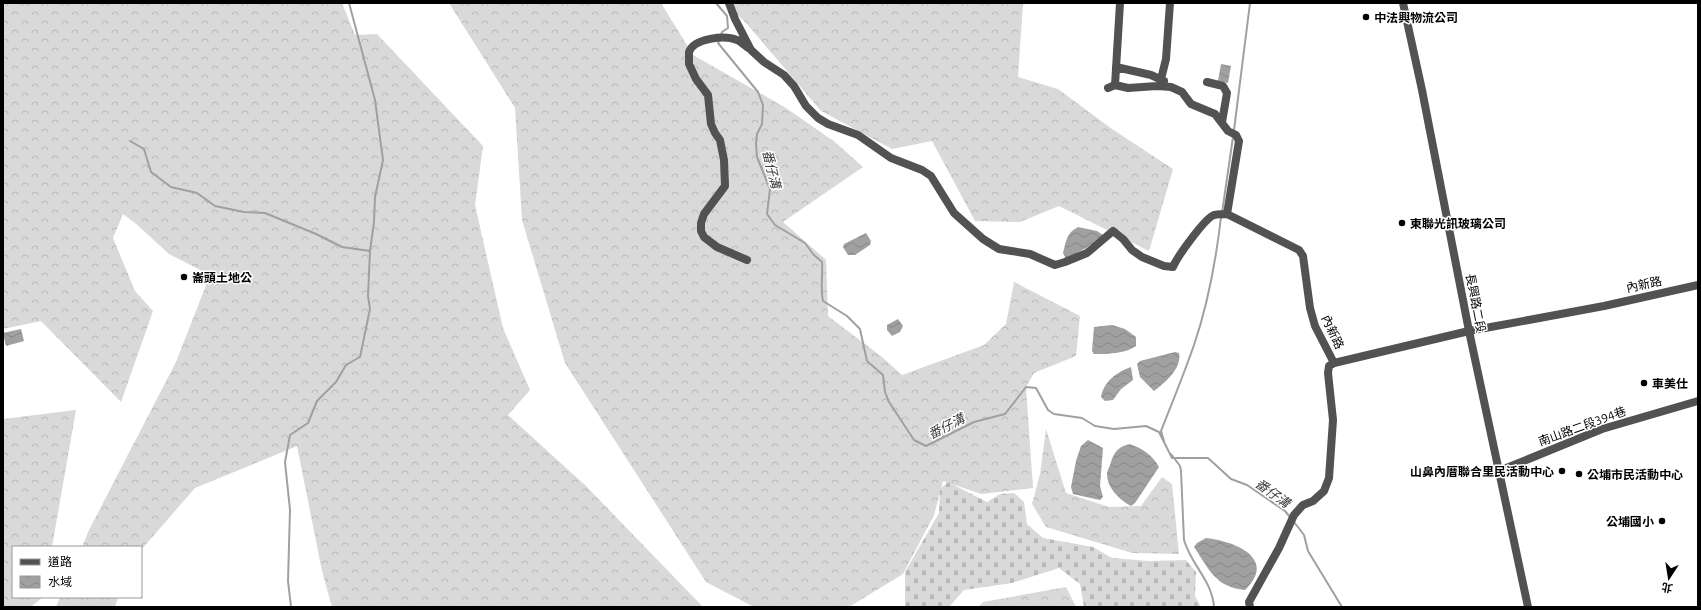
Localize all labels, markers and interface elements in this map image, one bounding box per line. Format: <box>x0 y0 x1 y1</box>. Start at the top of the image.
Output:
place label: 中法興物流公司 <box>1374 11 1458 24</box>
marker: 中法興物流公司 <box>1361 12 1371 22</box>
water label: 番仔溝 <box>760 148 784 192</box>
place label: 東聯光訊玻璃公司 <box>1410 217 1506 230</box>
marker: 東聯光訊玻璃公司 <box>1397 218 1407 228</box>
place label: 崙頭土地公 <box>192 271 252 284</box>
marker: 崙頭土地公 <box>179 272 189 282</box>
street label: 長興路二段 <box>1464 272 1488 334</box>
street label: 內新路 <box>1625 274 1663 294</box>
street label: 內新路 <box>1319 313 1347 351</box>
place label: 車美仕 <box>1652 377 1688 390</box>
marker: 車美仕 <box>1639 378 1649 388</box>
street label: 南山路二段394巷 <box>1536 404 1628 448</box>
water label: 番仔溝 <box>925 410 968 441</box>
place label: 山鼻內厝聯合里民活動中心 <box>1410 465 1554 478</box>
marker: 山鼻內厝聯合里民活動中心 <box>1557 466 1567 476</box>
place label: 公埔市民活動中心 <box>1587 468 1683 481</box>
marker: 公埔市民活動中心 <box>1574 469 1584 479</box>
water label: 番仔溝 <box>1253 476 1295 511</box>
place label: 公埔國小 <box>1606 515 1654 528</box>
marker: 公埔國小 <box>1657 516 1667 526</box>
legend <box>12 546 142 598</box>
text: 道路 <box>48 555 72 568</box>
north arrow <box>1649 558 1689 598</box>
text: 水域 <box>48 575 72 588</box>
text: 北 <box>1660 581 1674 595</box>

